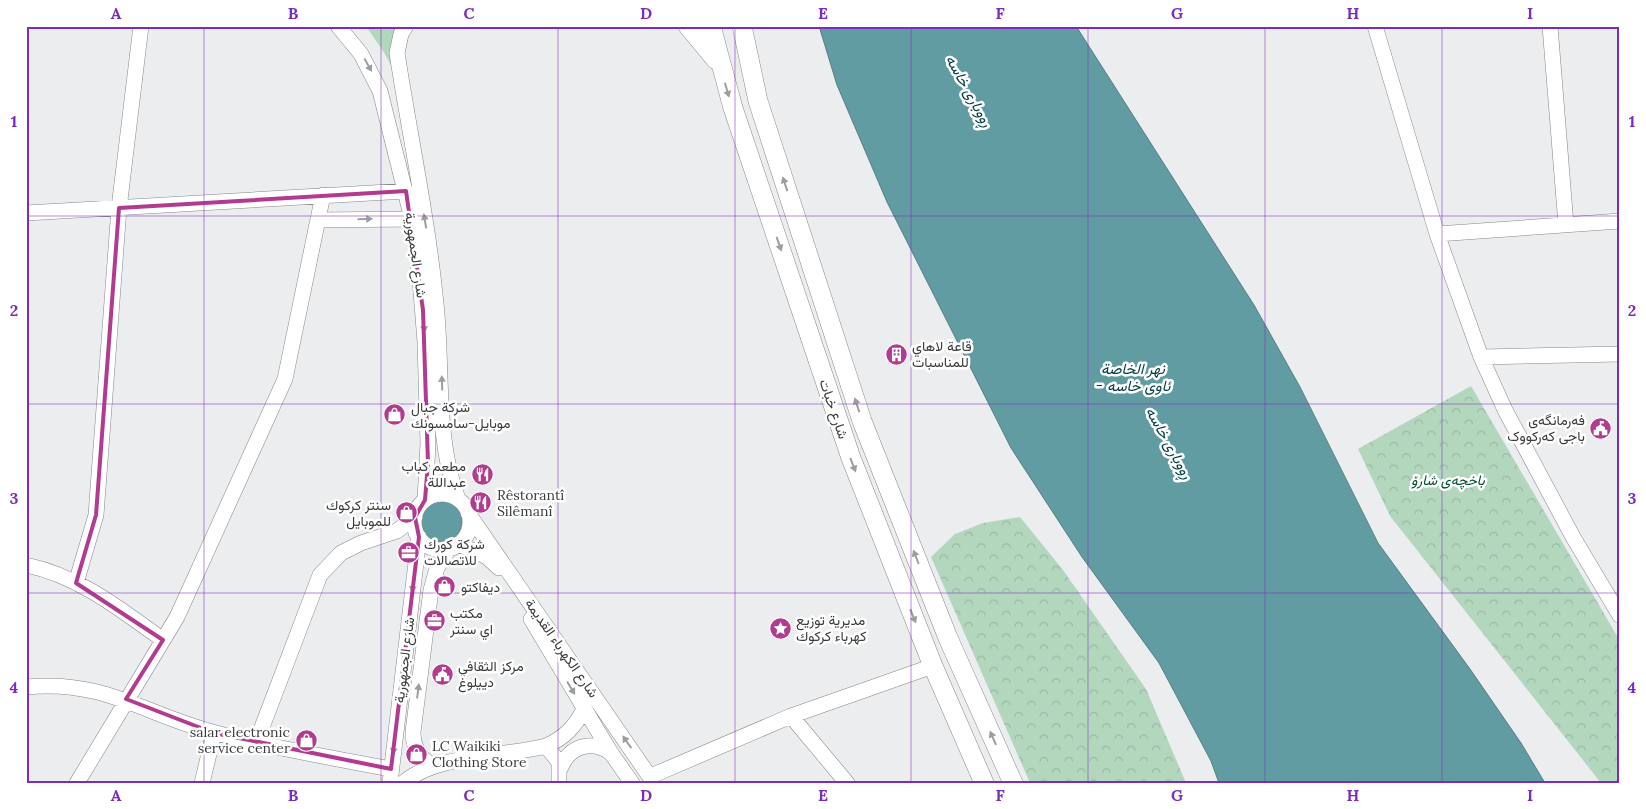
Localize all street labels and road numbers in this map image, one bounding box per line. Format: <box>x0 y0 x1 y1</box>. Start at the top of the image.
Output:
street label: شارع الجمهورية <box>399 211 431 299</box>
street label: شارع خبات <box>814 377 853 442</box>
street label: شارع الكهرباء القديمة <box>519 595 603 702</box>
street label: شارع الجمهورية <box>390 616 420 704</box>

